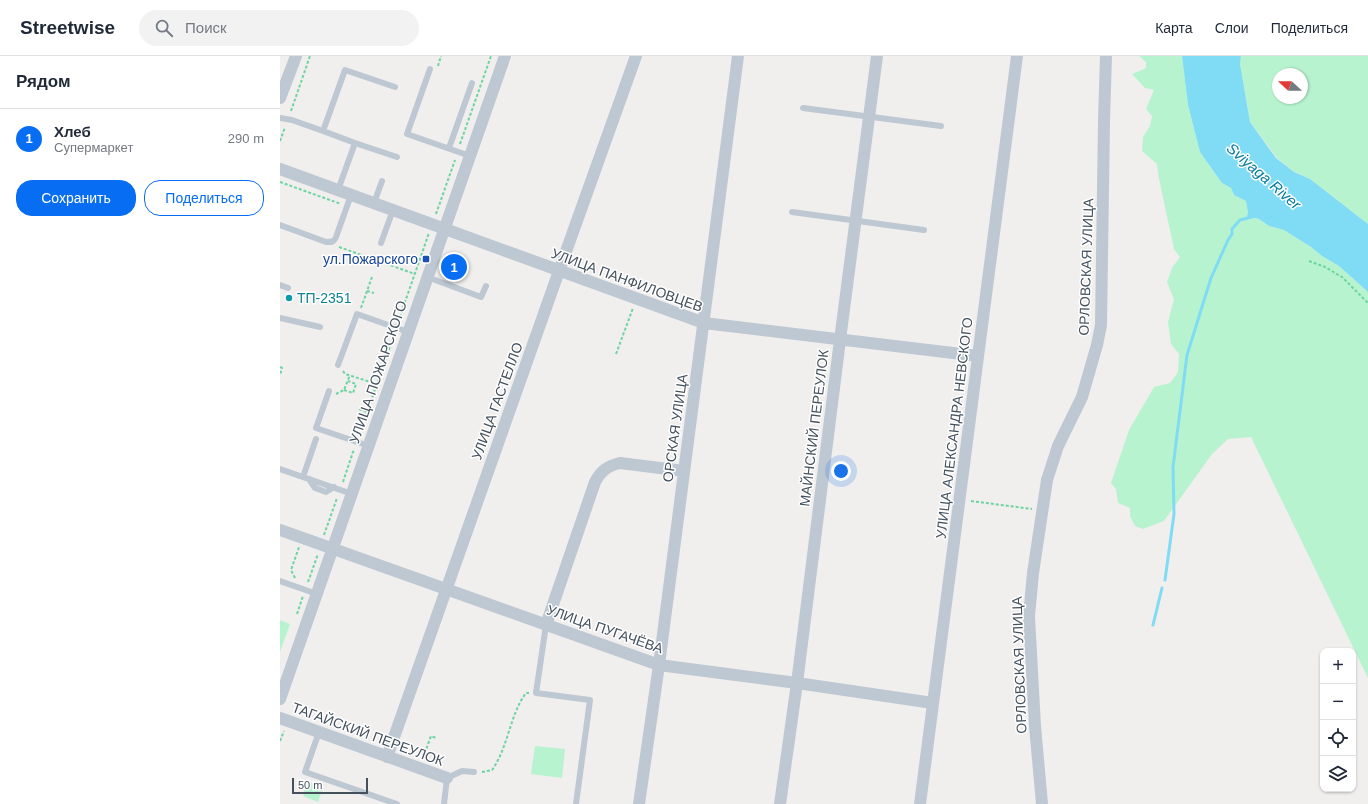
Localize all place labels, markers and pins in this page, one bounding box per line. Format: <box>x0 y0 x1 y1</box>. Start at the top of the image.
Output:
place label: ул.Пожарского <box>323 251 418 267</box>
pin: 1 <box>441 252 467 282</box>
marker: ул.Пожарского <box>421 254 431 264</box>
place label: ТП-2351 <box>297 290 352 306</box>
marker: ТП-2351 <box>284 293 294 303</box>

